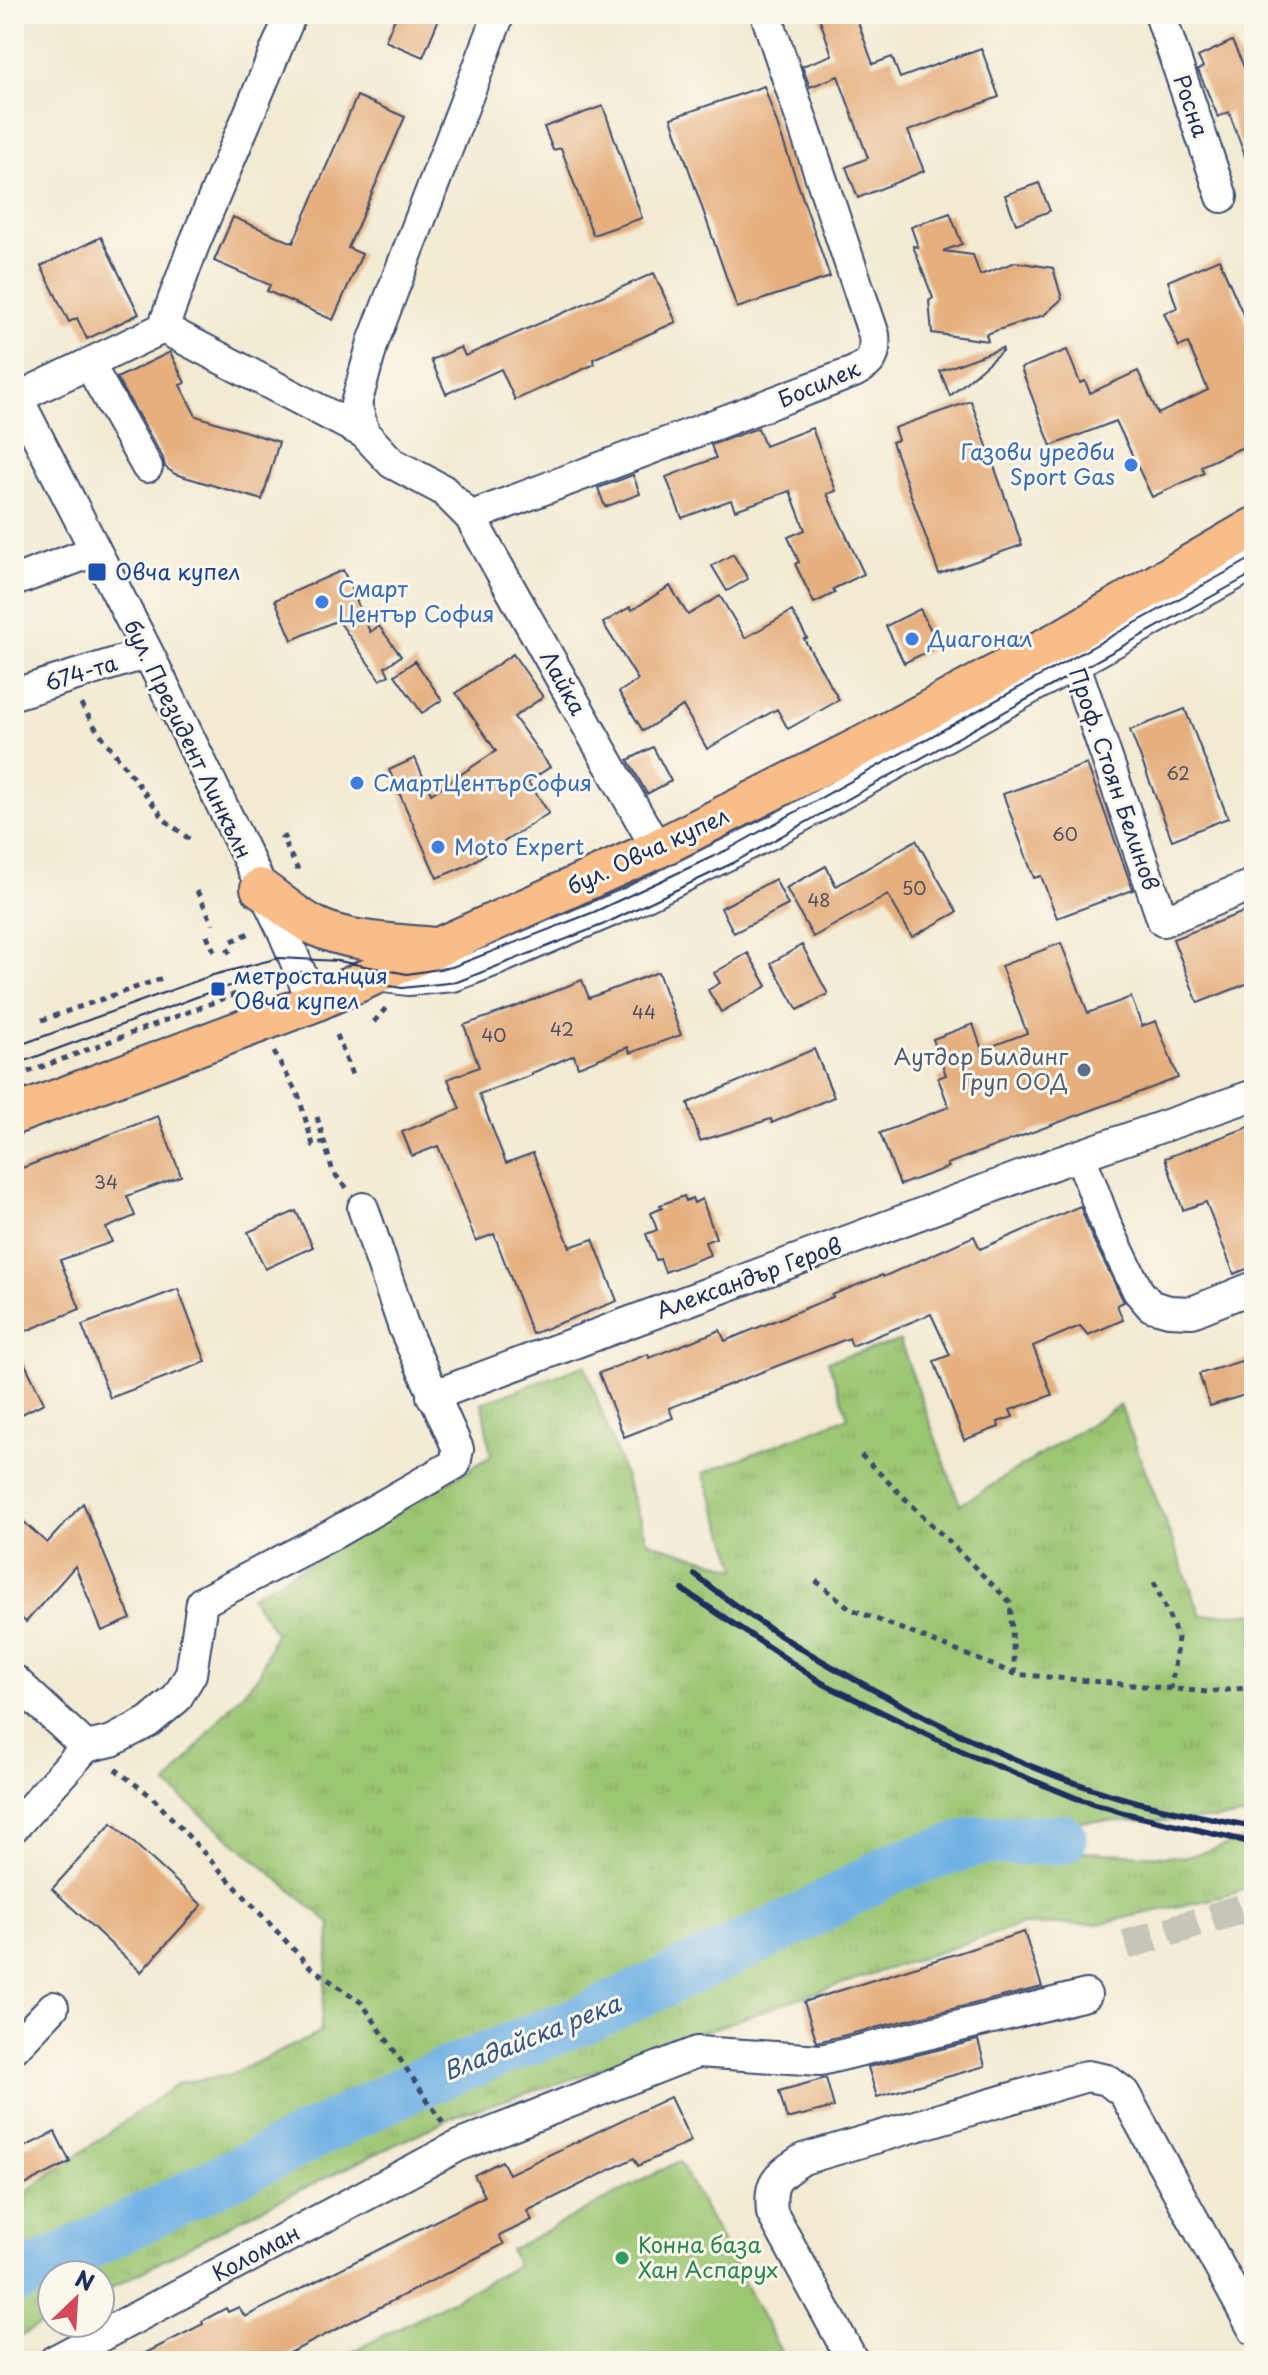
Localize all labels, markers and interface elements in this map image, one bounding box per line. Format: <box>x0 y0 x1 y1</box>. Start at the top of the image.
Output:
street label: Росна <box>1166 70 1219 141</box>
street label: Босилек <box>772 350 865 415</box>
place label: Газови уредби Sport Gas <box>961 434 1115 492</box>
marker: Газови уредби Sport Gas <box>1122 456 1140 474</box>
place label: Овча купел <box>115 554 240 587</box>
marker: Овча купел <box>86 561 108 583</box>
place label: Смарт Център София <box>338 571 494 629</box>
marker: Смарт Център София <box>313 593 331 611</box>
street label: бул. Президент Линкълн <box>117 613 262 864</box>
place label: Диагонал <box>927 621 1033 654</box>
marker: Диагонал <box>903 630 921 648</box>
street label: Лайка <box>533 644 596 721</box>
street label: 674-та <box>40 645 121 698</box>
street label: Проф. Стоян Белинов <box>1062 663 1169 894</box>
house number: 62 <box>1166 759 1190 786</box>
place label: СмартЦентърСофия <box>373 765 592 798</box>
marker: СмартЦентърСофия <box>348 774 366 792</box>
street label: бул. Овча купел <box>561 798 734 902</box>
house number: 60 <box>1052 820 1078 847</box>
place label: Moto Expert <box>454 829 584 862</box>
marker: Moto Expert <box>429 838 447 856</box>
house number: 50 <box>902 874 926 901</box>
house number: 48 <box>807 886 831 913</box>
place label: метростанция Овча купел <box>234 958 388 1016</box>
marker: метростанция Овча купел <box>209 980 227 998</box>
house number: 44 <box>632 998 656 1025</box>
house number: 42 <box>550 1015 574 1042</box>
house number: 40 <box>481 1021 507 1048</box>
place label: Аутдор Билдинг Груп ООД <box>894 1039 1069 1097</box>
marker: Аутдор Билдинг Груп ООД <box>1075 1061 1093 1079</box>
house number: 34 <box>94 1168 118 1195</box>
street label: Александър Геров <box>651 1228 846 1325</box>
water label: Владайска река <box>437 1984 626 2088</box>
street label: Коломан <box>206 2215 305 2289</box>
place label: Конна база Хан Аспарух <box>638 2227 778 2285</box>
marker: Конна база Хан Аспарух <box>613 2249 631 2267</box>
north arrow <box>36 2259 116 2339</box>
text: N <box>70 2261 100 2298</box>

